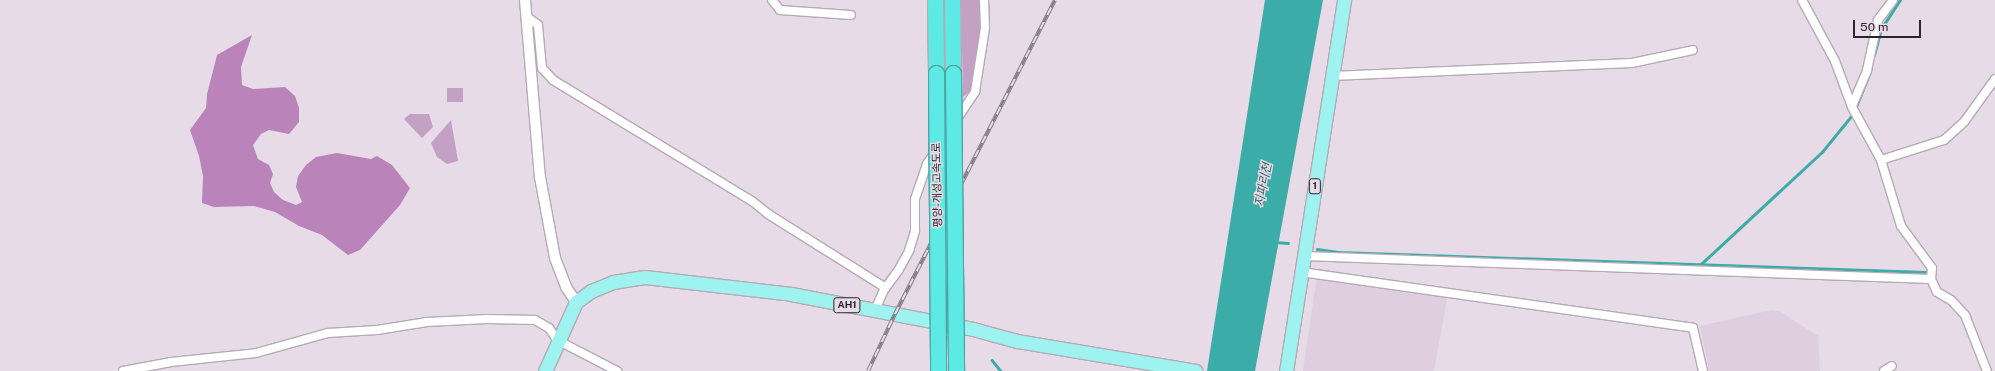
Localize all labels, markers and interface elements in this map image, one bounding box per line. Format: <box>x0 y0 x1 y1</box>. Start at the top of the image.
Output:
scale bar <box>1855 12 1923 38</box>
text: 50 m <box>1860 20 1888 34</box>
street label: 평양-개성고속도로 <box>930 142 944 228</box>
water label: 지파리천 <box>1253 162 1275 208</box>
road number: 1 <box>1308 178 1322 194</box>
road number: AH1 <box>833 297 861 313</box>

